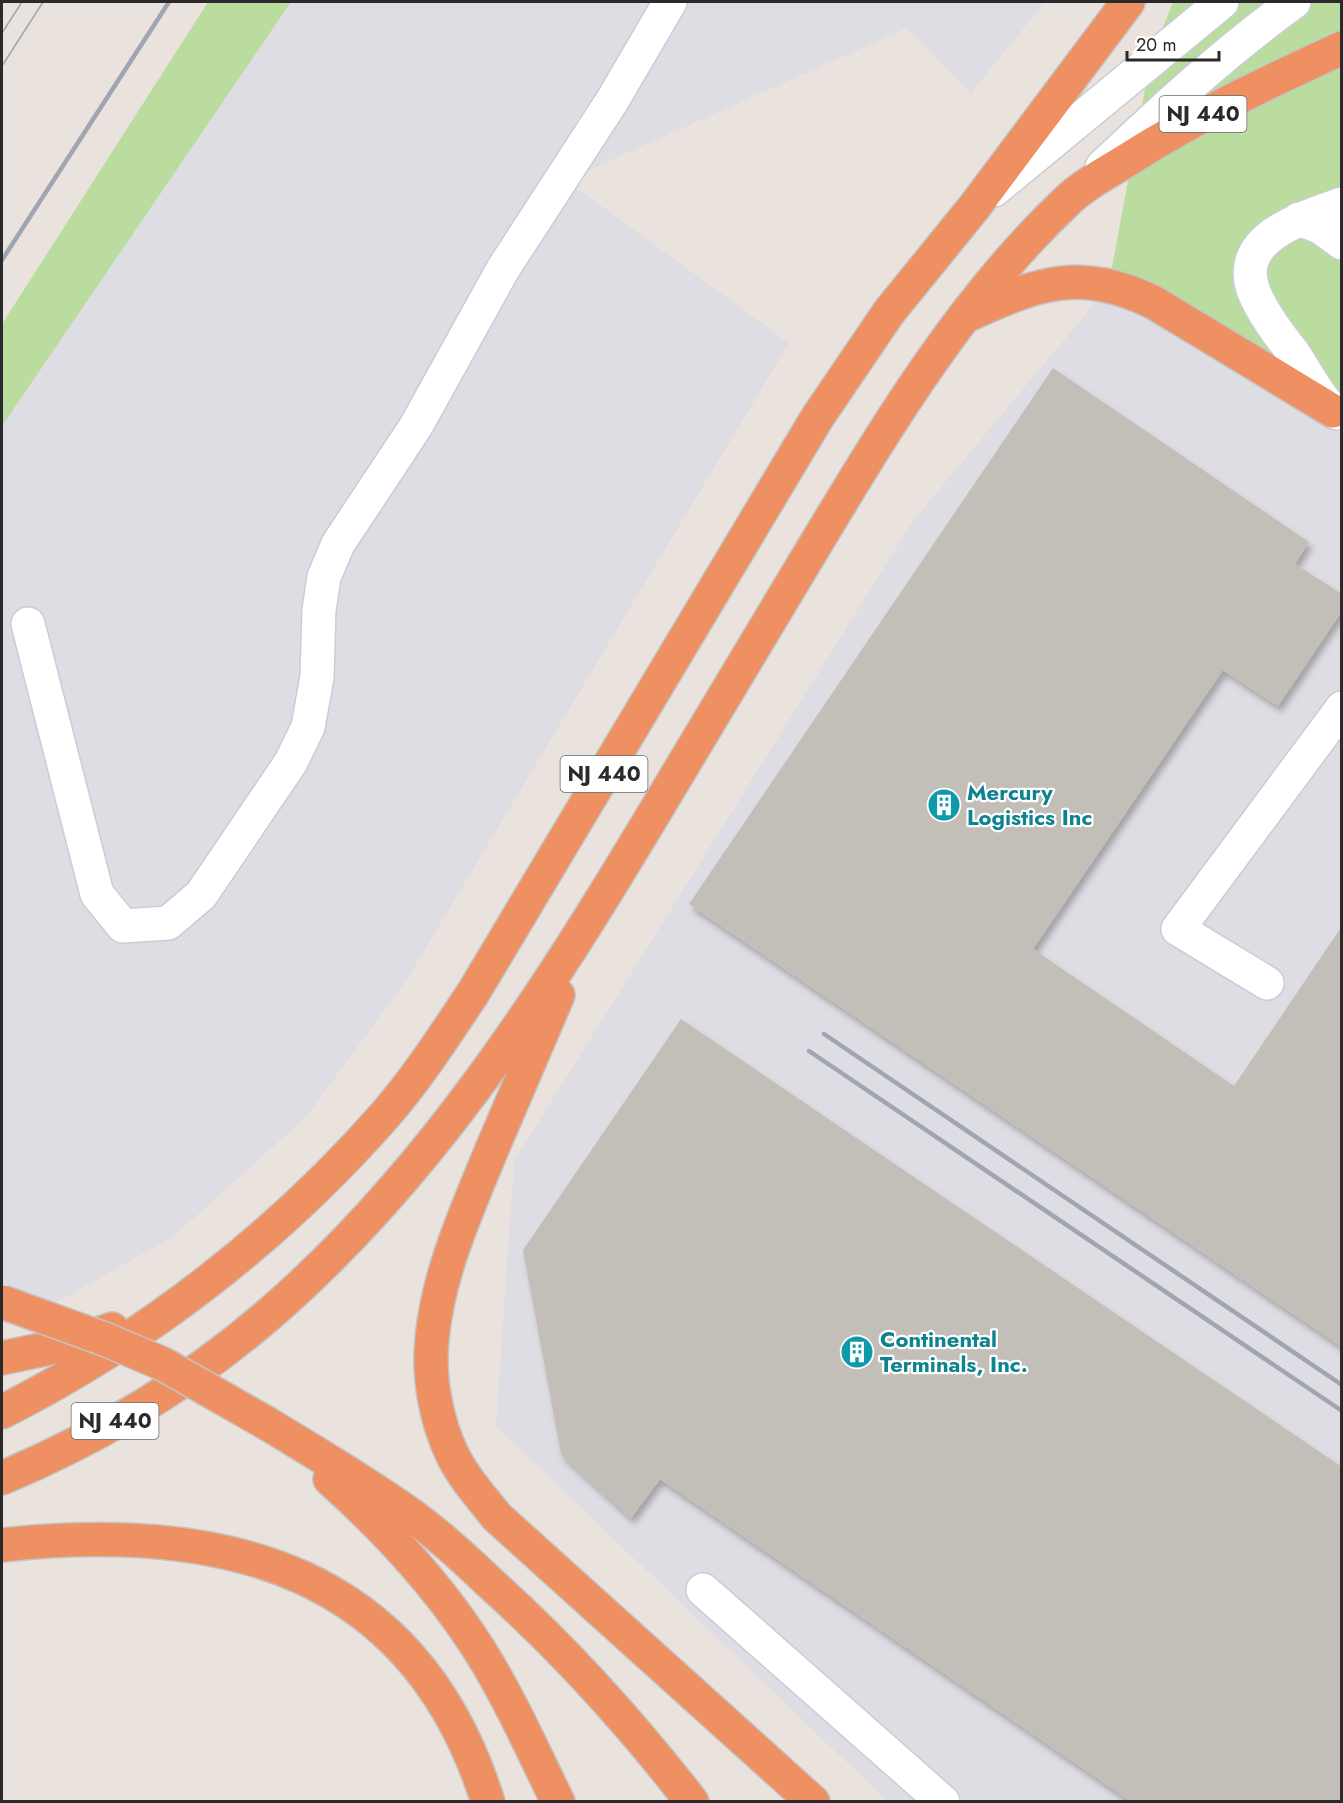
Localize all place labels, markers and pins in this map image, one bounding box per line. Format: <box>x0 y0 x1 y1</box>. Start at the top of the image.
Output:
place label: Mercury Logistics Inc <box>967 776 1092 833</box>
building icon: Mercury Logistics Inc <box>926 787 962 823</box>
place label: Continental Terminals, Inc. <box>880 1323 1028 1380</box>
building icon: Continental Terminals, Inc. <box>839 1334 875 1370</box>

